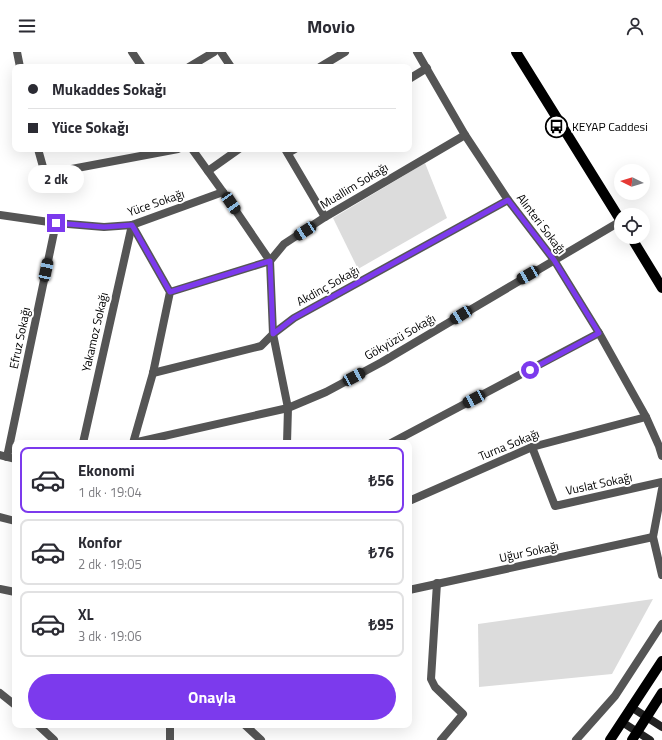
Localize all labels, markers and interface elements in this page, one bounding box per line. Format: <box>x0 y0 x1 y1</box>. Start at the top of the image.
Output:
text: Movio <box>307 13 355 40</box>
icon: menu <box>16 15 38 37</box>
icon: person <box>624 15 646 37</box>
text: Mukaddes Sokağı <box>52 78 166 101</box>
bus stop icon: KEYAP Caddesi <box>543 114 569 140</box>
text: Yüce Sokağı <box>52 116 129 139</box>
place label: KEYAP Caddesi <box>572 117 648 136</box>
street label: Muallim Sokağı <box>316 158 391 213</box>
north arrow <box>614 164 650 200</box>
map controls <box>614 164 650 244</box>
callout: 2 dk <box>28 165 84 193</box>
text: 2 dk <box>44 169 68 189</box>
street label: Yüce Sokağı <box>125 184 187 221</box>
street label: Alınteri Sokağı <box>512 189 571 258</box>
car <box>219 190 243 216</box>
button: locate <box>614 208 650 244</box>
route end <box>47 214 65 232</box>
car <box>292 219 318 243</box>
car <box>38 257 54 283</box>
street label: Akdinç Sokağı <box>293 260 363 311</box>
car <box>515 264 541 286</box>
street label: Yakamoz Sokağı <box>76 290 113 374</box>
car <box>448 304 474 326</box>
street label: Efruz Sokağı <box>4 305 35 370</box>
street label: Gökyüzü Sokağı <box>361 308 439 365</box>
route start <box>521 361 539 379</box>
car <box>341 366 367 388</box>
car <box>461 388 487 410</box>
street label: Turna Sokağı <box>475 424 542 465</box>
text: Ekonomi <box>78 459 135 482</box>
icon: car <box>30 462 66 498</box>
street label: Vuslat Sokağı <box>564 467 634 500</box>
text: ₺56 <box>369 469 394 492</box>
text: 1 dk · 19:04 <box>78 482 142 502</box>
text: Konfor <box>78 531 122 554</box>
icon: car <box>30 534 66 570</box>
street label: Uğur Sokağı <box>497 536 560 567</box>
text: ₺76 <box>369 541 394 564</box>
text: 2 dk · 19:05 <box>78 554 142 574</box>
text: XL <box>78 603 94 626</box>
icon: car <box>30 606 66 642</box>
text: ₺95 <box>369 613 394 636</box>
text: 3 dk · 19:06 <box>78 626 142 646</box>
button: Onayla <box>28 674 396 720</box>

